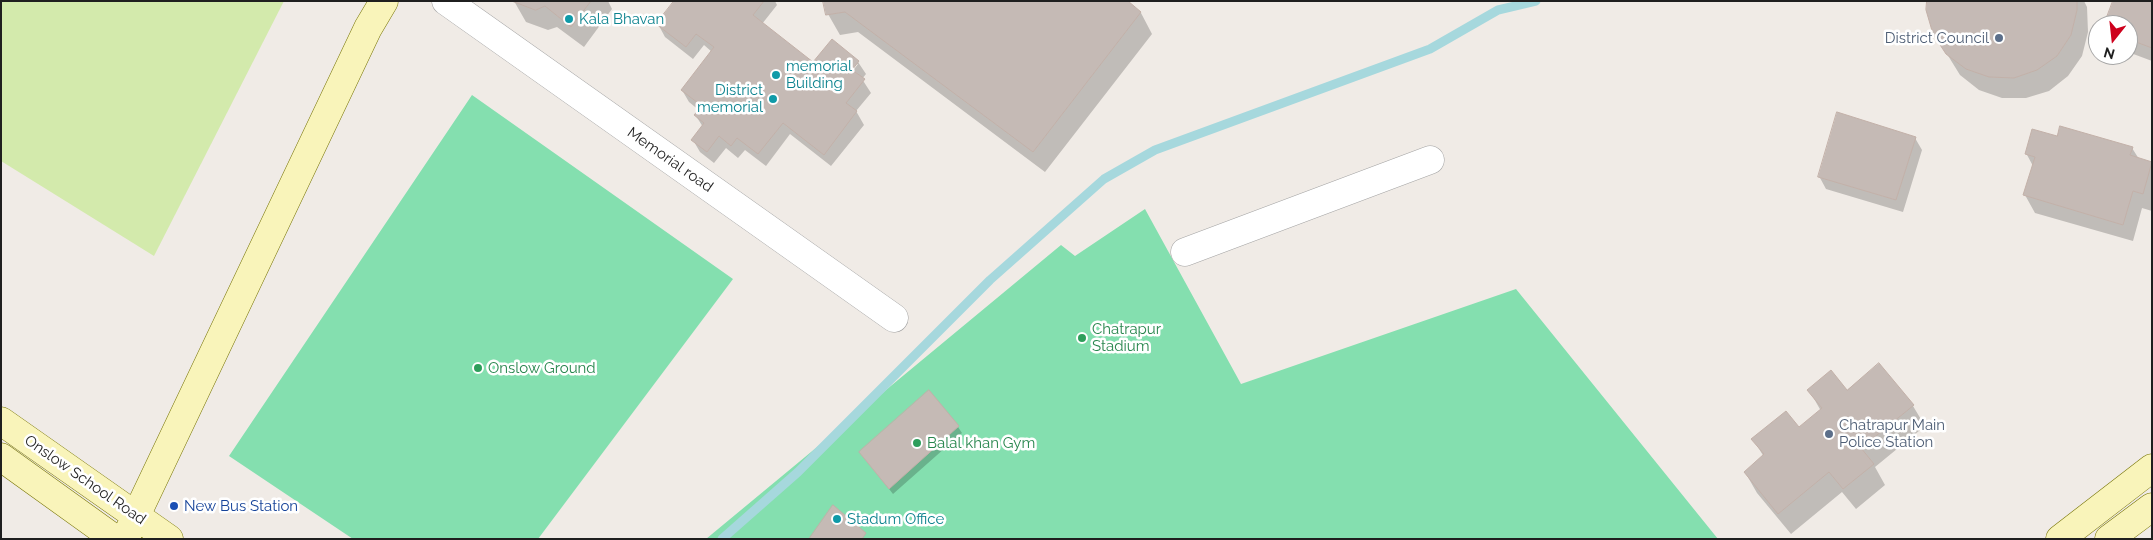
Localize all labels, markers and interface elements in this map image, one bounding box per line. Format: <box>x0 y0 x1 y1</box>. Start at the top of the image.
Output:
place label: Kala Bhavan <box>579 10 664 28</box>
marker: Kala Bhavan <box>563 13 575 25</box>
north arrow <box>2088 15 2138 65</box>
place label: District Council <box>1885 29 1989 47</box>
marker: District Council <box>1993 32 2005 44</box>
text: N <box>2102 44 2116 63</box>
place label: memorial Building <box>786 57 852 92</box>
marker: memorial Building <box>770 69 782 81</box>
place label: District memorial <box>697 81 763 116</box>
marker: District memorial <box>767 93 779 105</box>
street label: Memorial road <box>624 124 716 196</box>
place label: Chatrapur Stadium <box>1092 320 1161 355</box>
marker: Chatrapur Stadium <box>1076 332 1088 344</box>
place label: Onslow Ground <box>488 359 596 377</box>
marker: Onslow Ground <box>472 362 484 374</box>
place label: Chatrapur Main Police Station <box>1839 416 1945 451</box>
marker: Chatrapur Main Police Station <box>1823 428 1835 440</box>
street label: Onslow School Road <box>21 431 149 529</box>
place label: Balal khan Gym <box>927 434 1035 452</box>
marker: Balal khan Gym <box>911 437 923 449</box>
place label: New Bus Station <box>184 497 298 515</box>
marker: New Bus Station <box>168 500 180 512</box>
place label: Stadum Office <box>847 510 944 528</box>
marker: Stadum Office <box>831 513 843 525</box>

